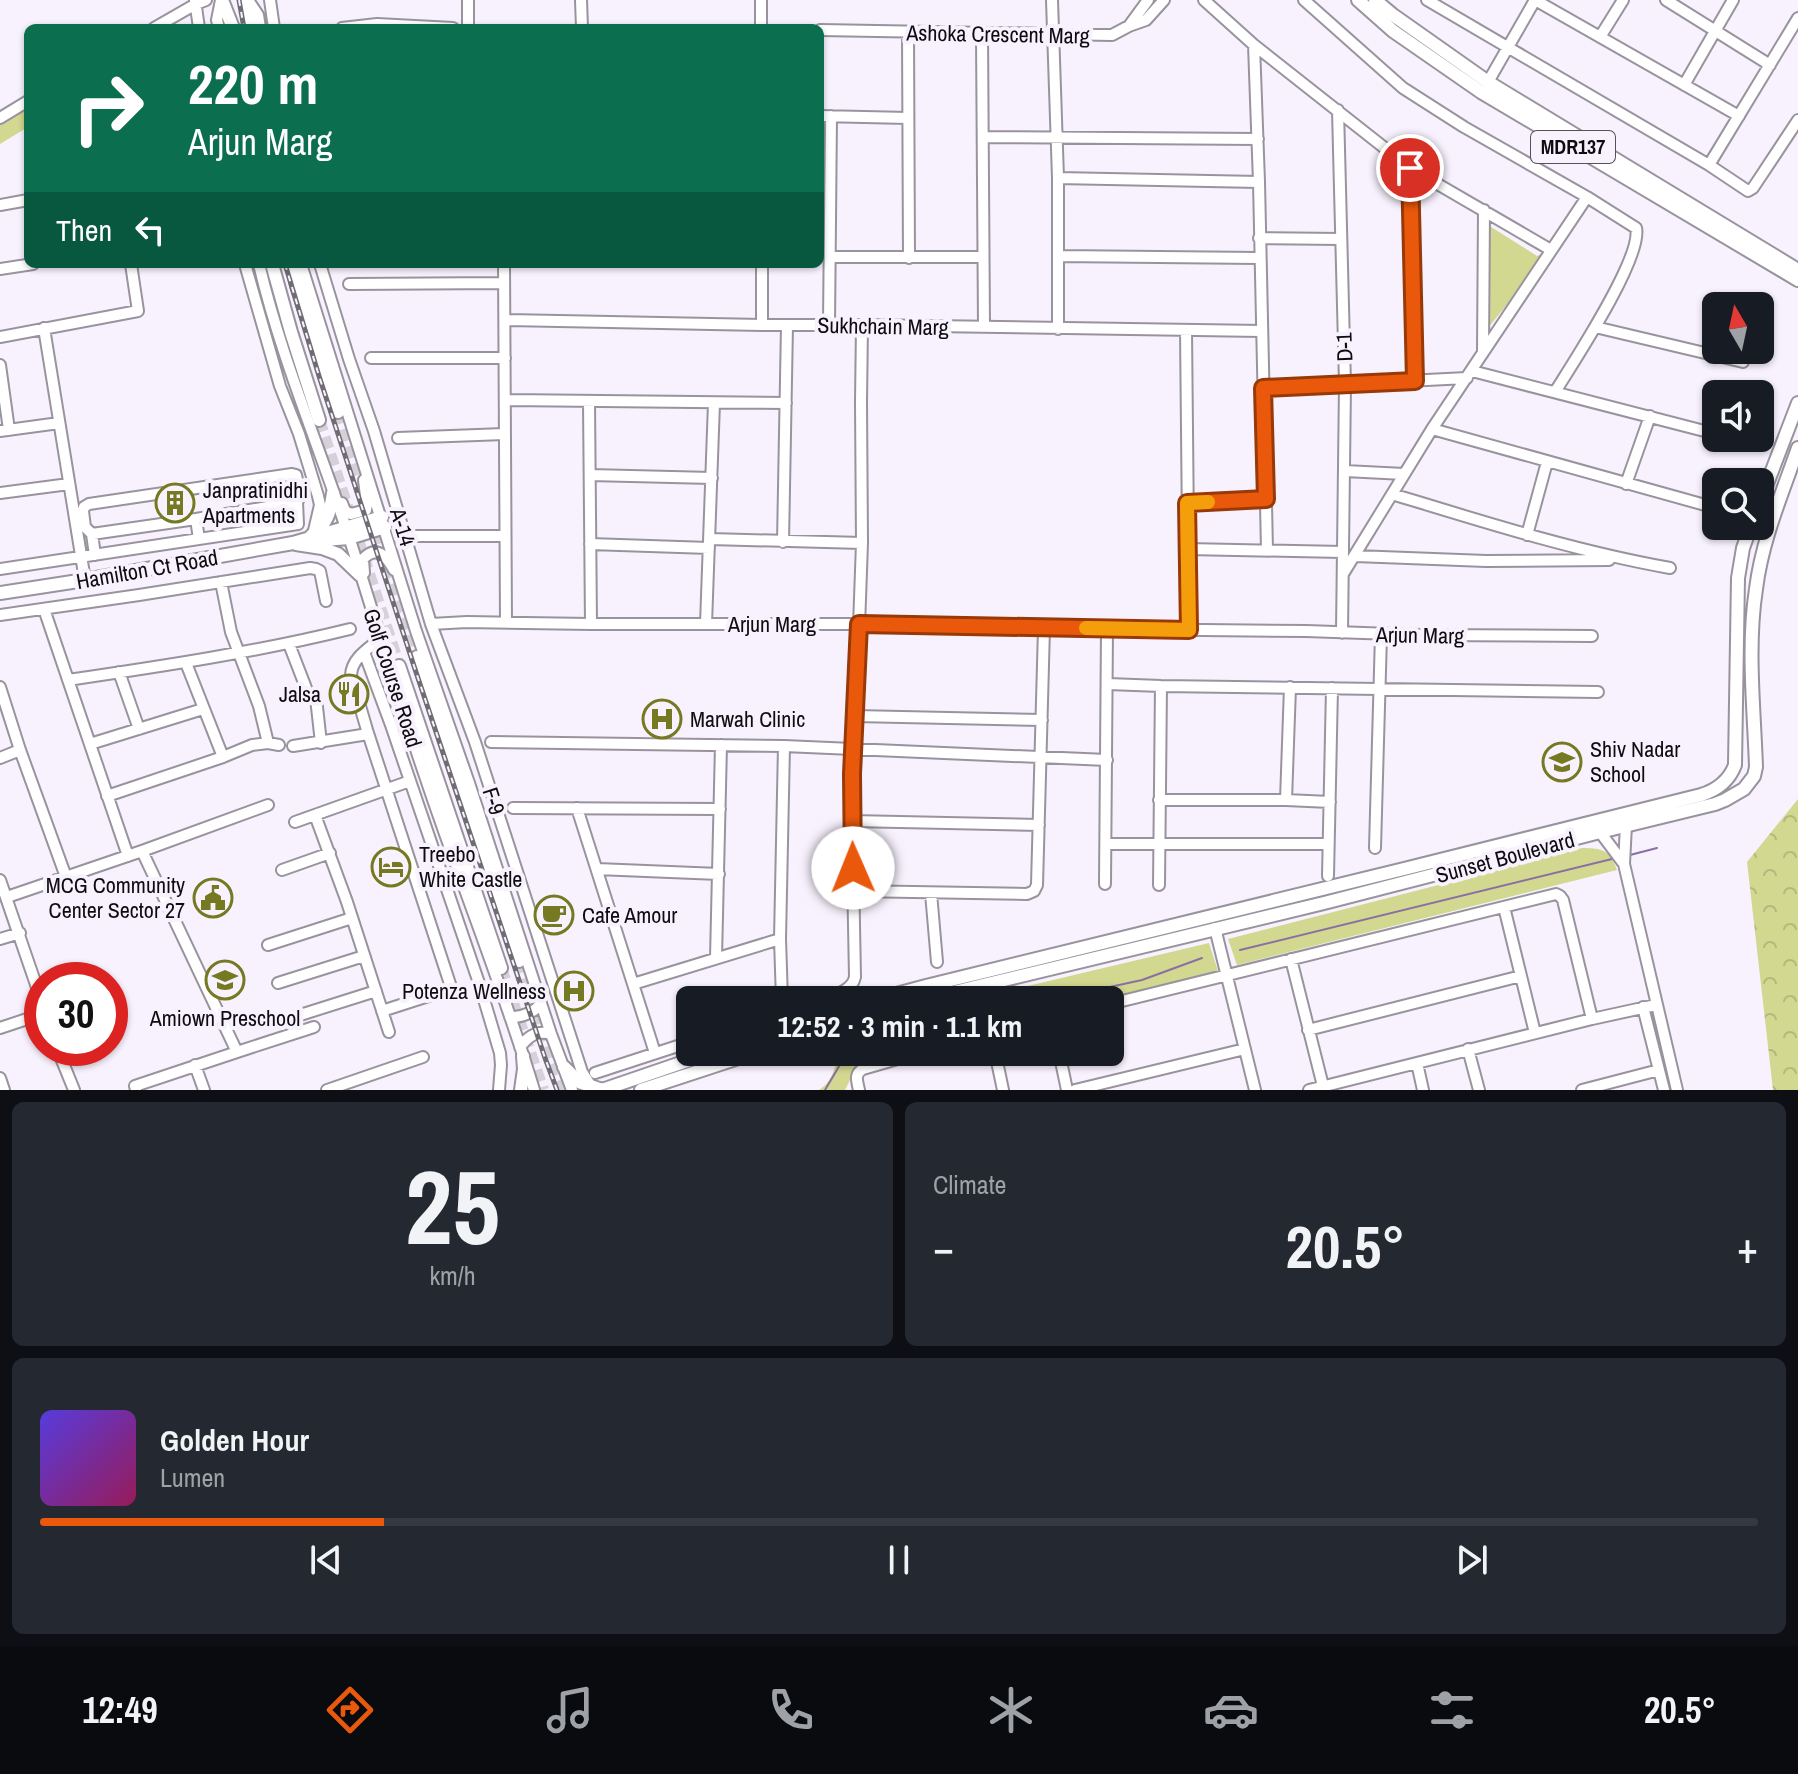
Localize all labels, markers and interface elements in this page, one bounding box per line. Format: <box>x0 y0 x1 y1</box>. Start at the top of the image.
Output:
street label: Ashoka Crescent Marg <box>905 17 1090 51</box>
text: 220 m <box>188 46 318 121</box>
icon: right <box>56 56 160 160</box>
text: Arjun Marg <box>188 118 332 166</box>
road number: MDR137 <box>1531 131 1615 163</box>
pin <box>1376 134 1444 202</box>
icon: arrive <box>1388 146 1432 190</box>
icon: left <box>128 208 172 252</box>
text: Then <box>56 210 112 250</box>
north arrow <box>1702 292 1774 364</box>
map controls <box>1702 292 1774 540</box>
street label: Sukhchain Marg <box>817 310 949 342</box>
street label: D-1 <box>1329 332 1359 362</box>
button: sound <box>1702 380 1774 452</box>
button: search <box>1702 468 1774 540</box>
place label: Janpratinidhi Apartments <box>202 475 308 530</box>
building icon: Janpratinidhi Apartments <box>154 482 196 524</box>
street label: A-14 <box>383 503 423 550</box>
street label: Hamilton Ct Road <box>74 542 220 596</box>
street label: Golf Course Road <box>356 605 430 751</box>
street label: Arjun Marg <box>727 609 816 639</box>
street label: Arjun Marg <box>1375 619 1464 651</box>
restaurant icon: Jalsa <box>328 673 370 715</box>
place label: Jalsa <box>279 679 321 709</box>
hospital icon: Marwah Clinic <box>641 698 683 740</box>
place label: Marwah Clinic <box>690 704 805 734</box>
place label: Shiv Nadar School <box>1590 734 1680 789</box>
school or university icon: Shiv Nadar School <box>1541 741 1583 783</box>
street label: F-9 <box>476 783 512 819</box>
street label: Sunset Boulevard <box>1432 824 1578 890</box>
position arrow <box>811 826 895 910</box>
place label: Treebo White Castle <box>419 839 522 894</box>
hotel icon: Treebo White Castle <box>370 846 412 888</box>
place label: MCG Community Center Sector 27 <box>46 870 185 925</box>
public building icon: MCG Community Center Sector 27 <box>192 877 234 919</box>
cafe icon: Cafe Amour <box>533 894 575 936</box>
place label: Cafe Amour <box>582 900 677 930</box>
school or university icon: Amiown Preschool <box>204 959 246 1001</box>
speed limit sign: 30 <box>24 962 128 1066</box>
hospital icon: Potenza Wellness <box>553 970 595 1012</box>
place label: Potenza Wellness <box>402 976 546 1006</box>
place label: Amiown Preschool <box>149 1003 300 1033</box>
text: 12:52 · 3 min · 1.1 km <box>778 1006 1022 1046</box>
text: 25 <box>405 1136 500 1276</box>
text: Climate <box>933 1167 1006 1202</box>
text: 20.5° <box>1286 1206 1405 1287</box>
text: − <box>933 1217 954 1277</box>
text: + <box>1737 1217 1758 1277</box>
text: km/h <box>429 1258 476 1293</box>
text: Golden Hour <box>160 1420 309 1460</box>
text: Lumen <box>160 1460 225 1495</box>
icon: previous <box>304 1538 348 1582</box>
icon: pause <box>877 1538 921 1582</box>
icon: next <box>1450 1538 1494 1582</box>
icon: directions <box>322 1682 378 1738</box>
icon: music <box>542 1682 598 1738</box>
icon: phone <box>763 1682 819 1738</box>
icon: climate <box>983 1682 1039 1738</box>
icon: car <box>1203 1682 1259 1738</box>
icon: filters <box>1424 1682 1480 1738</box>
text: 12:49 <box>82 1686 158 1734</box>
text: 20.5° <box>1644 1686 1716 1734</box>

